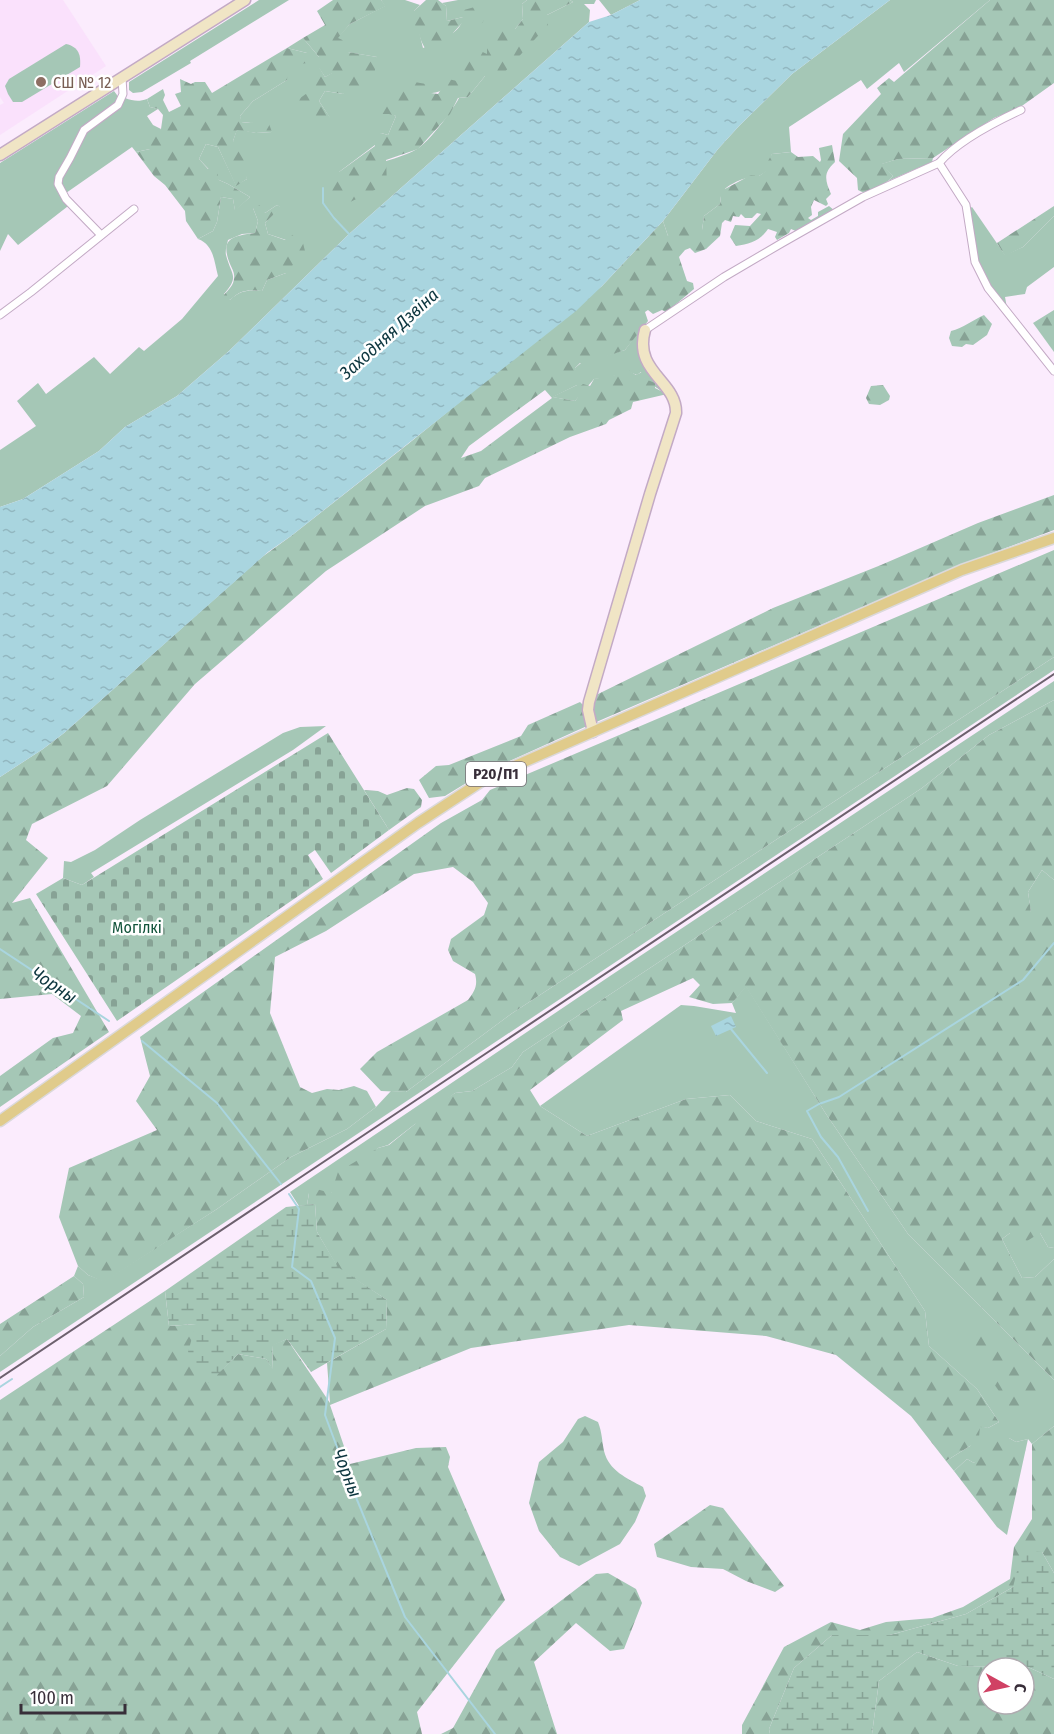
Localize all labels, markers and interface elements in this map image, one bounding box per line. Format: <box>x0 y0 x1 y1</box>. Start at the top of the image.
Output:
place label: СШ № 12 <box>53 73 111 92</box>
marker: СШ № 12 <box>34 75 48 89</box>
water label: Заходняя Дзвіна <box>334 284 443 385</box>
road number: Р20/П1 <box>466 762 526 786</box>
park label: Могілкі <box>112 918 162 937</box>
water label: Чорны <box>27 962 81 1008</box>
water label: Чорны <box>328 1446 366 1500</box>
north arrow <box>976 1656 1036 1716</box>
scale bar <box>21 1677 124 1715</box>
text: С <box>1010 1683 1030 1694</box>
text: 100 m <box>30 1687 74 1709</box>

